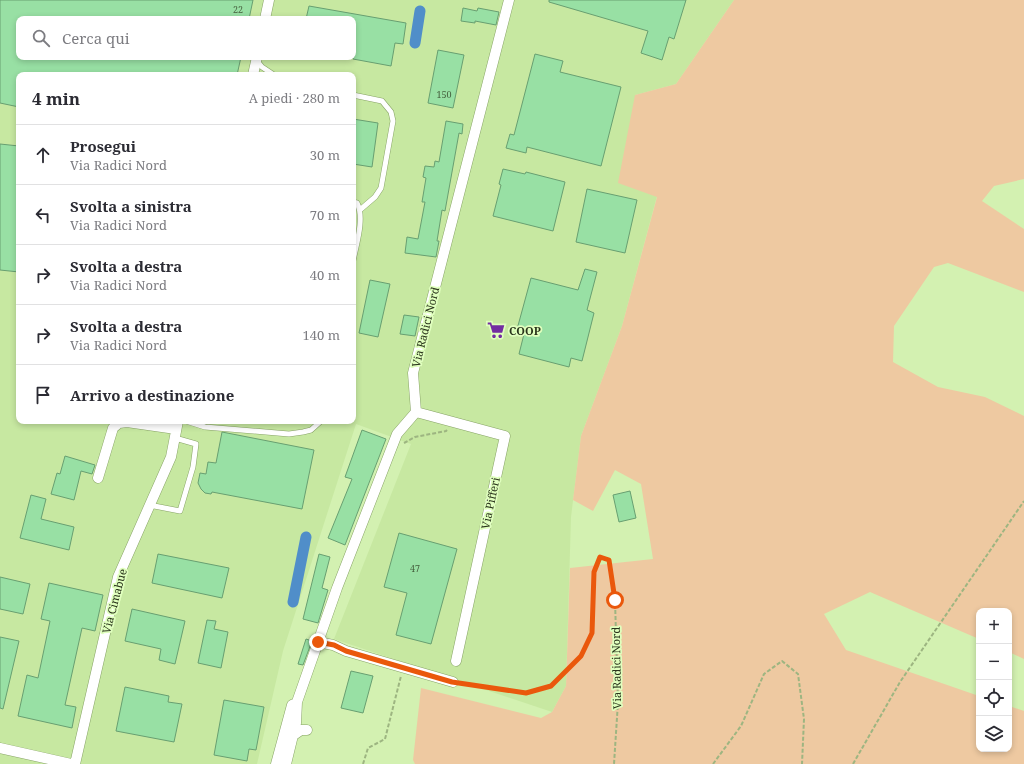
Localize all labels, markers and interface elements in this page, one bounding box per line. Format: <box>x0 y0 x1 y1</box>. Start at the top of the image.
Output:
house number: 22 <box>233 3 243 16</box>
search box <box>16 16 356 60</box>
icon: search <box>30 27 52 49</box>
text: Cerca qui <box>62 28 130 48</box>
text: 4 min <box>32 87 80 110</box>
house number: 150 <box>436 88 452 101</box>
text: A piedi · 280 m <box>249 89 340 107</box>
text: Prosegui <box>70 136 136 156</box>
icon: ahead <box>32 144 54 166</box>
text: 30 m <box>310 146 340 164</box>
text: Via Radici Nord <box>70 156 167 174</box>
text: Svolta a sinistra <box>70 196 192 216</box>
icon: left <box>32 204 54 226</box>
text: 70 m <box>310 206 340 224</box>
text: Via Radici Nord <box>70 216 167 234</box>
text: Svolta a destra <box>70 256 182 276</box>
icon: right <box>32 264 54 286</box>
text: 40 m <box>310 266 340 284</box>
text: Via Radici Nord <box>70 276 167 294</box>
street label: Via Radici Nord <box>408 285 442 369</box>
text: Svolta a destra <box>70 316 182 336</box>
supermarket icon: COOP <box>486 320 506 340</box>
place label: COOP <box>509 323 541 338</box>
icon: right <box>32 324 54 346</box>
text: 140 m <box>303 326 340 344</box>
text: Via Radici Nord <box>70 336 167 354</box>
icon: arrive <box>32 384 54 406</box>
text: Arrivo a destinazione <box>70 385 234 405</box>
street label: Via Pifferi <box>477 475 503 530</box>
house number: 47 <box>410 562 420 575</box>
street label: Via Cimabue <box>98 567 130 635</box>
route start <box>606 591 624 609</box>
map controls <box>976 608 1012 752</box>
button: + <box>976 608 1012 644</box>
street label: Via Radici Nord <box>608 627 624 709</box>
route end <box>309 633 327 651</box>
button: − <box>976 644 1012 680</box>
button: locate <box>976 680 1012 716</box>
button: layers <box>976 716 1012 752</box>

